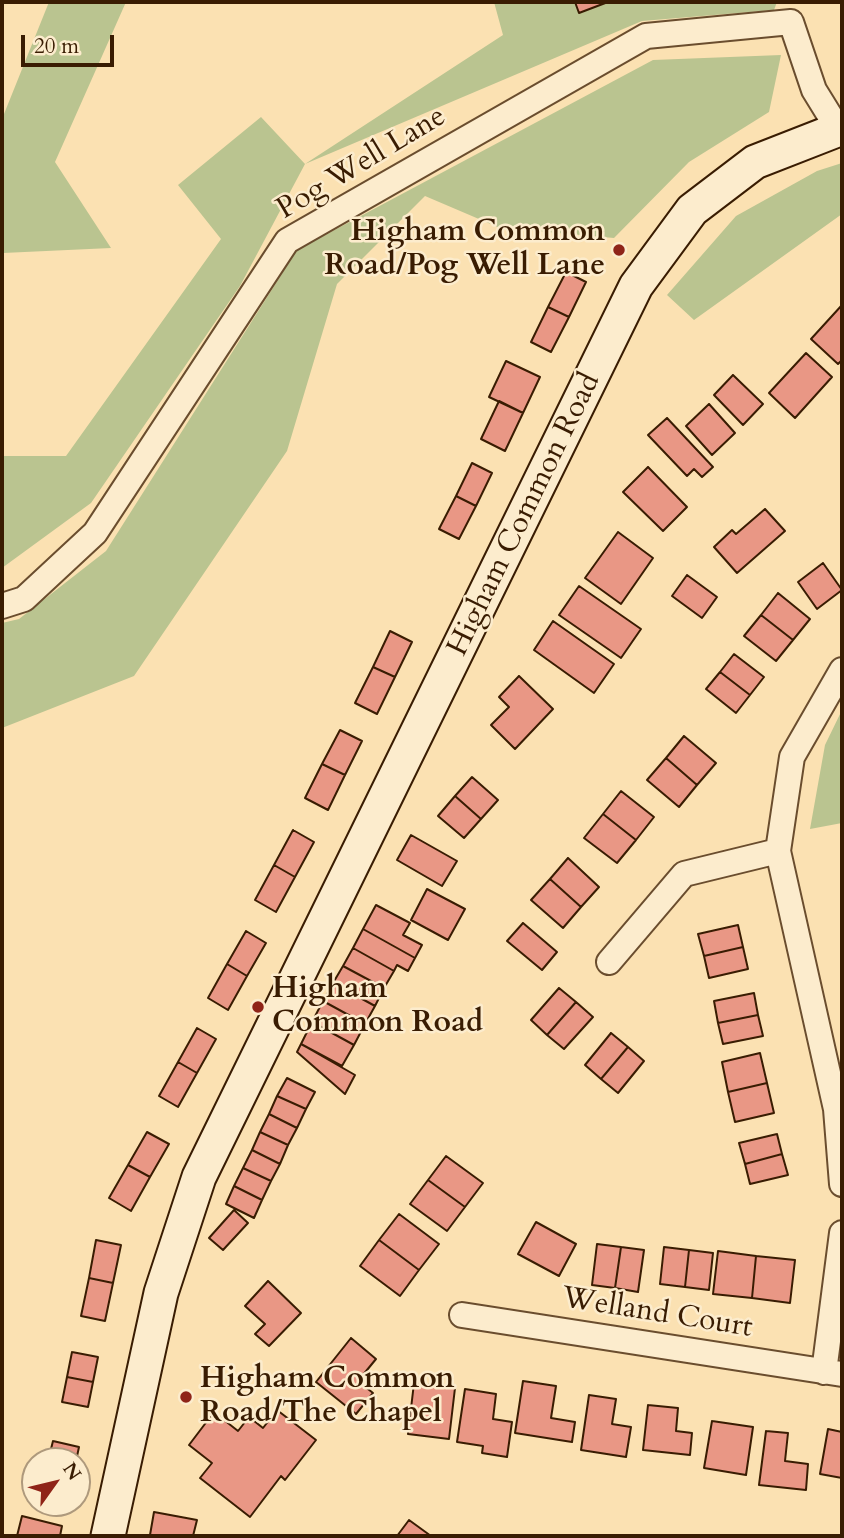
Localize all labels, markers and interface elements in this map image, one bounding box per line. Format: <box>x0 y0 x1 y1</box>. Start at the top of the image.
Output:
scale bar <box>24 21 117 65</box>
text: 20 m <box>34 32 79 61</box>
street label: Pog Well Lane <box>271 99 453 229</box>
place label: Higham Common Road/Pog Well Lane <box>324 215 605 286</box>
marker: Higham Common Road/Pog Well Lane <box>611 242 627 258</box>
street label: Higham Common Road <box>441 368 609 662</box>
place label: Higham Common Road <box>272 972 483 1042</box>
marker: Higham Common Road <box>250 999 266 1015</box>
street label: Welland Court <box>559 1281 755 1347</box>
place label: Higham Common Road/The Chapel <box>200 1362 455 1432</box>
marker: Higham Common Road/The Chapel <box>178 1389 194 1405</box>
north arrow <box>21 1447 91 1517</box>
text: N <box>56 1457 87 1485</box>

